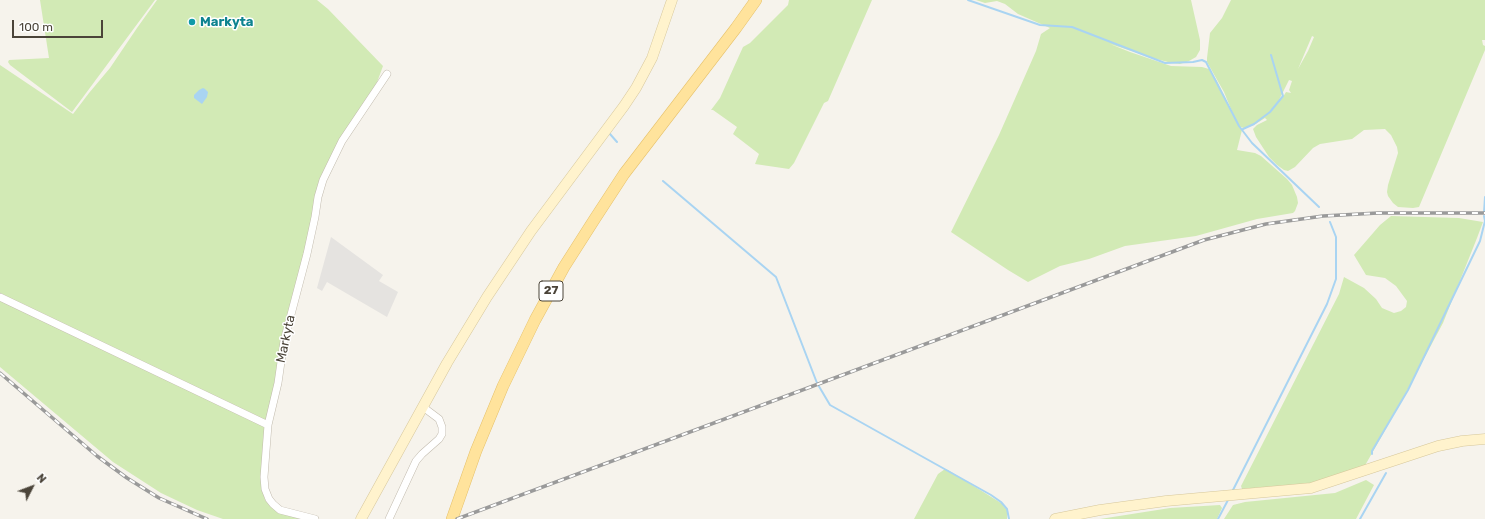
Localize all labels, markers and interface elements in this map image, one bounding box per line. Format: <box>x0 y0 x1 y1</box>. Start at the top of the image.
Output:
scale bar <box>14 12 105 38</box>
place label: Markyta <box>200 14 253 30</box>
marker: Markyta <box>187 17 197 27</box>
text: 100 m <box>19 20 53 34</box>
road number: 27 <box>539 281 563 301</box>
street label: Markyta <box>273 314 299 364</box>
north arrow <box>12 467 52 507</box>
text: N <box>34 471 49 486</box>

